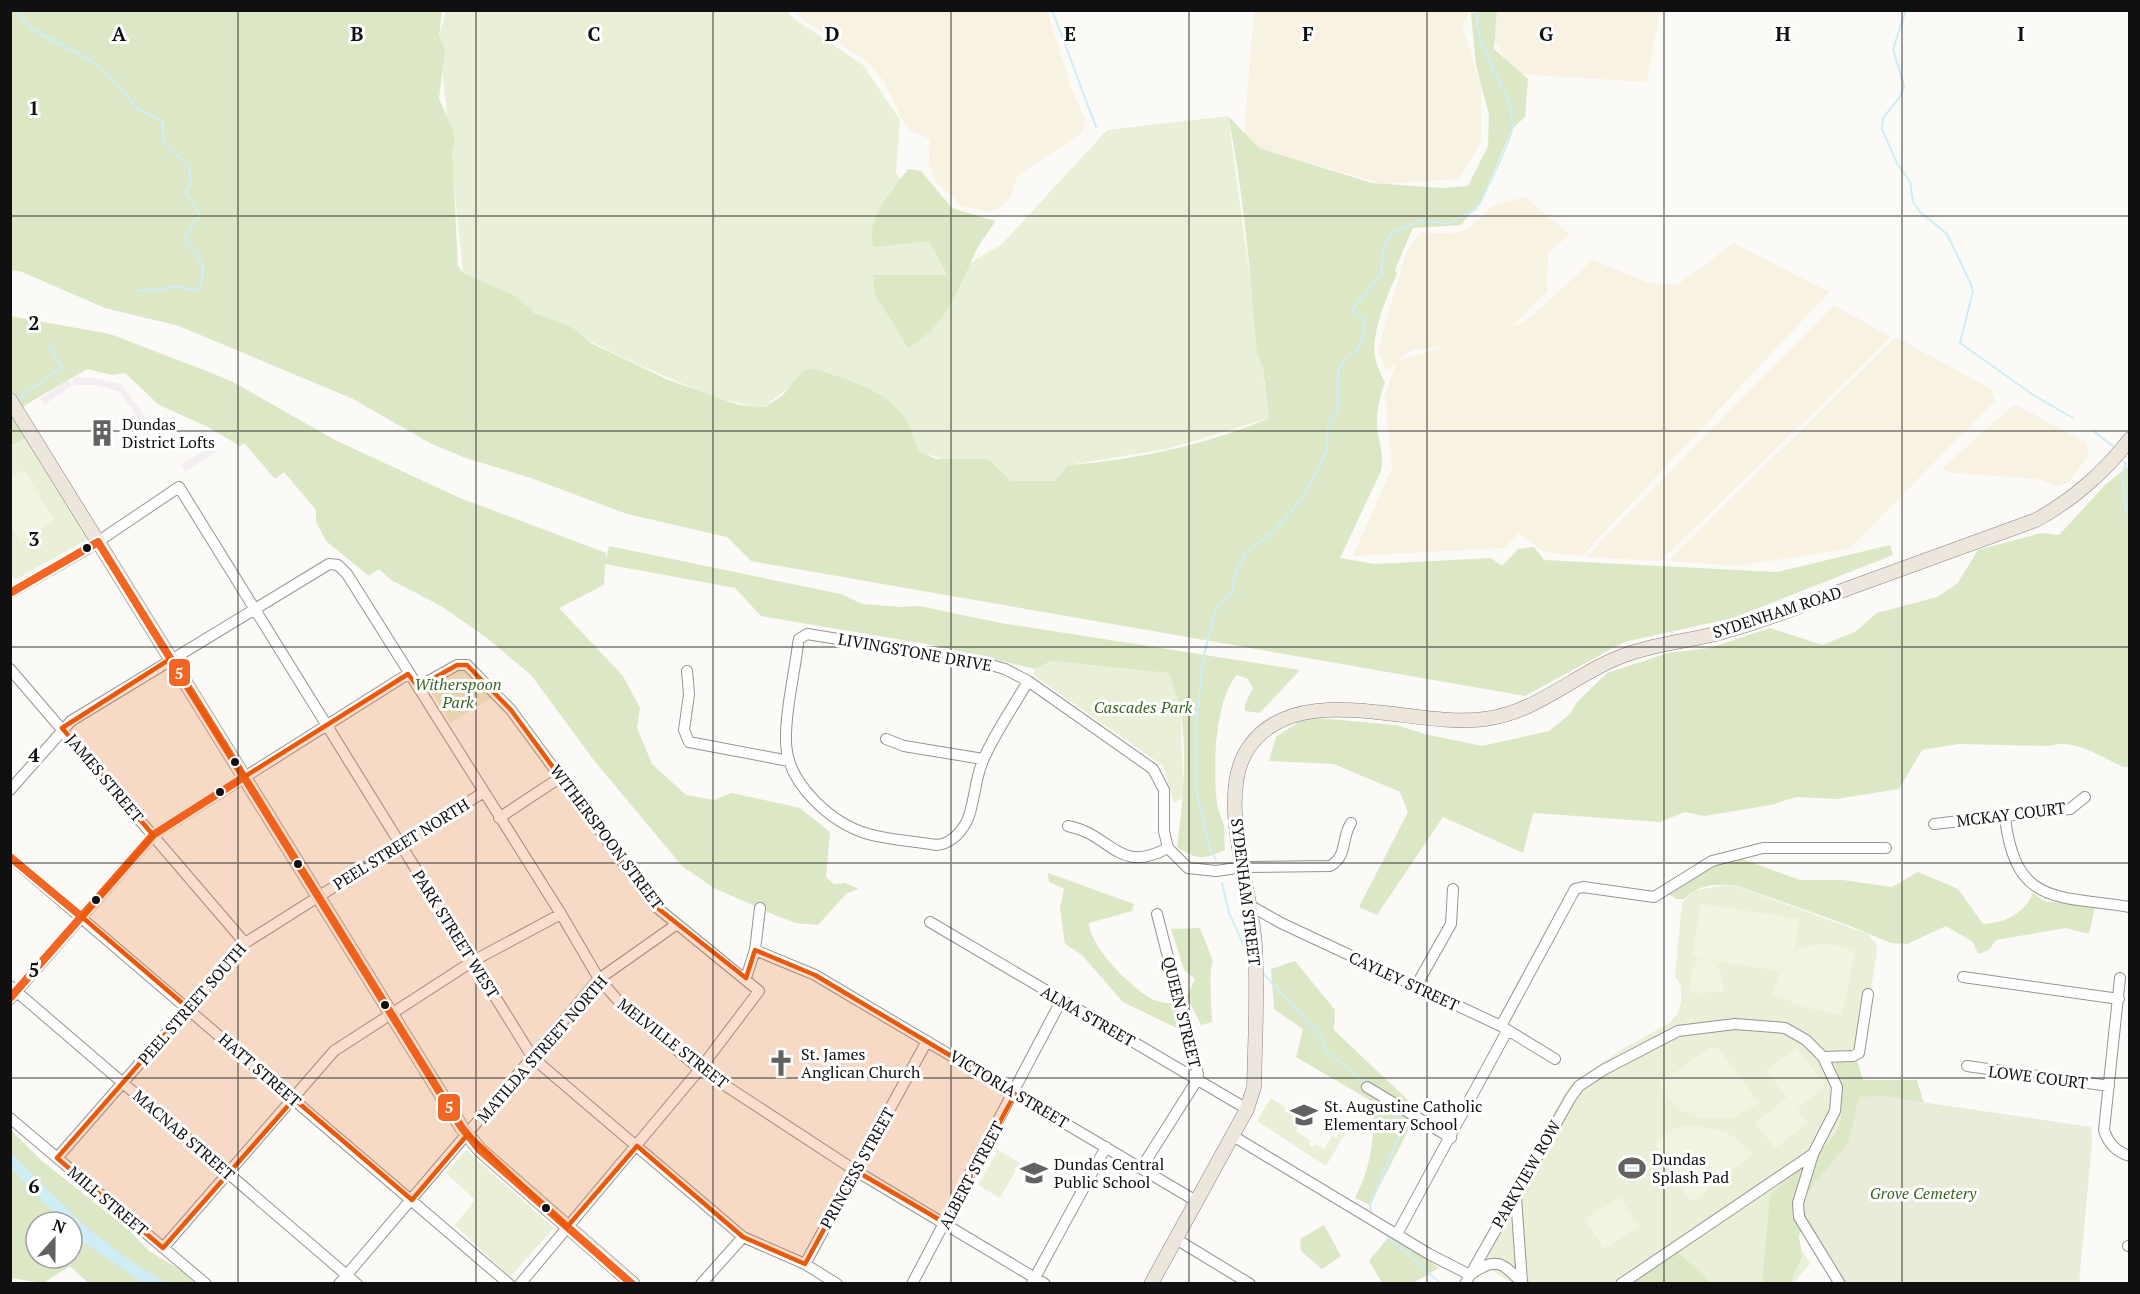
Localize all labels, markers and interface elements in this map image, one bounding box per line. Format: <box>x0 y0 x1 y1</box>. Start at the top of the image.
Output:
text: A <box>112 20 127 47</box>
text: B <box>351 20 364 47</box>
text: C <box>587 20 601 47</box>
text: D <box>825 20 839 47</box>
text: E <box>1064 20 1076 47</box>
text: F <box>1302 20 1314 47</box>
text: G <box>1539 20 1553 47</box>
text: H <box>1775 20 1791 47</box>
text: I <box>2017 20 2025 47</box>
text: 1 <box>28 94 40 121</box>
text: 2 <box>28 309 40 336</box>
place label: Dundas District Lofts <box>122 413 215 453</box>
building icon: Dundas District Lofts <box>87 418 117 448</box>
text: 3 <box>28 525 40 552</box>
unlabelled marker <box>81 542 93 554</box>
street label: SYDENHAM ROAD <box>1710 581 1844 643</box>
street label: LIVINGSTONE DRIVE <box>836 628 994 676</box>
line badge: 5 <box>168 658 191 687</box>
text: 5 <box>174 662 184 684</box>
park label: Witherspoon Park <box>414 673 502 713</box>
park label: Cascades Park <box>1094 696 1193 718</box>
street label: JAMES STREET <box>61 729 149 827</box>
text: 4 <box>28 741 40 768</box>
unlabelled marker <box>229 756 241 768</box>
street label: WITHERSPOON STREET <box>545 760 669 914</box>
unlabelled marker <box>214 786 226 798</box>
street label: PEEL STREET NORTH <box>329 793 473 895</box>
street label: MCKAY COURT <box>1955 796 2067 832</box>
street label: SYDENHAM STREET <box>1226 817 1266 967</box>
unlabelled marker <box>292 858 304 870</box>
street label: PARK STREET WEST <box>408 866 504 1002</box>
unlabelled marker <box>90 894 102 906</box>
street label: PEEL STREET SOUTH <box>133 938 251 1070</box>
street label: CAYLEY STREET <box>1345 946 1463 1016</box>
street label: QUEEN STREET <box>1158 954 1206 1070</box>
text: 5 <box>28 956 40 983</box>
street label: MATILDA STREET NORTH <box>472 970 612 1127</box>
street label: ALMA STREET <box>1037 980 1139 1052</box>
street label: MELVILLE STREET <box>613 993 733 1093</box>
unlabelled marker <box>379 999 391 1011</box>
street label: HATT STREET <box>214 1028 306 1112</box>
place label: St. James Anglican Church <box>801 1043 921 1083</box>
street label: VICTORIA STREET <box>945 1045 1073 1133</box>
church icon: St. James Anglican Church <box>766 1048 796 1078</box>
street label: LOWE COURT <box>1987 1060 2089 1094</box>
street label: MACNAB STREET <box>129 1085 240 1185</box>
line badge: 5 <box>437 1093 461 1122</box>
place label: St. Augustine Catholic Elementary School <box>1324 1095 1482 1135</box>
text: 5 <box>444 1096 454 1118</box>
school or university icon: St. Augustine Catholic Elementary School <box>1289 1100 1319 1130</box>
street label: PRINCESS STREET <box>815 1104 899 1232</box>
street label: PARKVIEW ROW <box>1486 1116 1566 1232</box>
street label: ALBERT STREET <box>933 1117 1009 1233</box>
place label: Dundas Splash Pad <box>1652 1148 1729 1188</box>
place label: Dundas Central Public School <box>1054 1153 1164 1193</box>
sports icon: Dundas Splash Pad <box>1617 1153 1647 1183</box>
school or university icon: Dundas Central Public School <box>1019 1158 1049 1188</box>
street label: MILL STREET <box>63 1161 153 1241</box>
text: 6 <box>28 1172 40 1199</box>
park label: Grove Cemetery <box>1870 1182 1977 1204</box>
unlabelled marker <box>540 1202 552 1214</box>
north arrow <box>24 1210 84 1270</box>
text: N <box>50 1214 69 1238</box>

